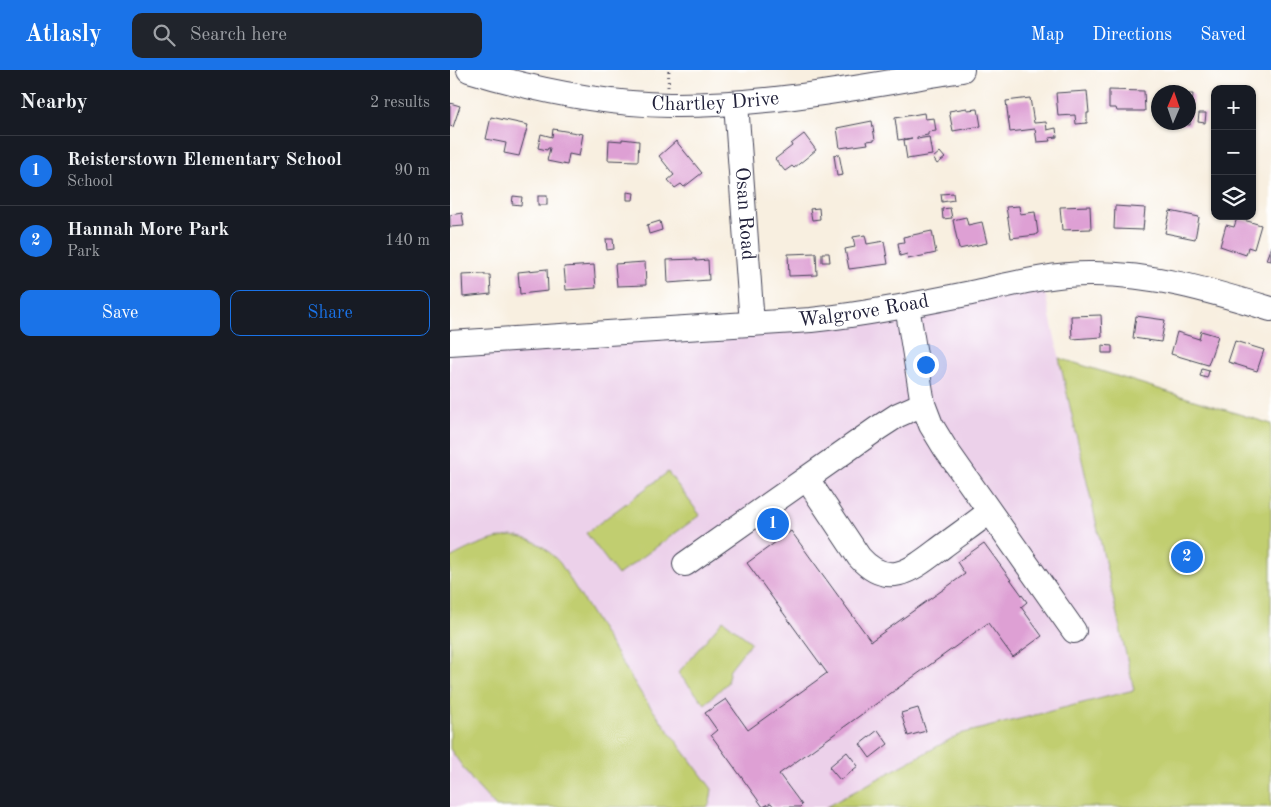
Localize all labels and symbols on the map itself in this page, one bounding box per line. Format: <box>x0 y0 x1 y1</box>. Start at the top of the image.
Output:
north arrow <box>1151 85 1196 130</box>
street label: Chartley Drive <box>651 89 780 115</box>
street label: Osan Road <box>731 166 757 261</box>
street label: Walgrove Road <box>798 292 931 331</box>
your location <box>913 352 939 378</box>
pin: 1 <box>757 505 789 543</box>
pin: 2 <box>1171 538 1203 576</box>

